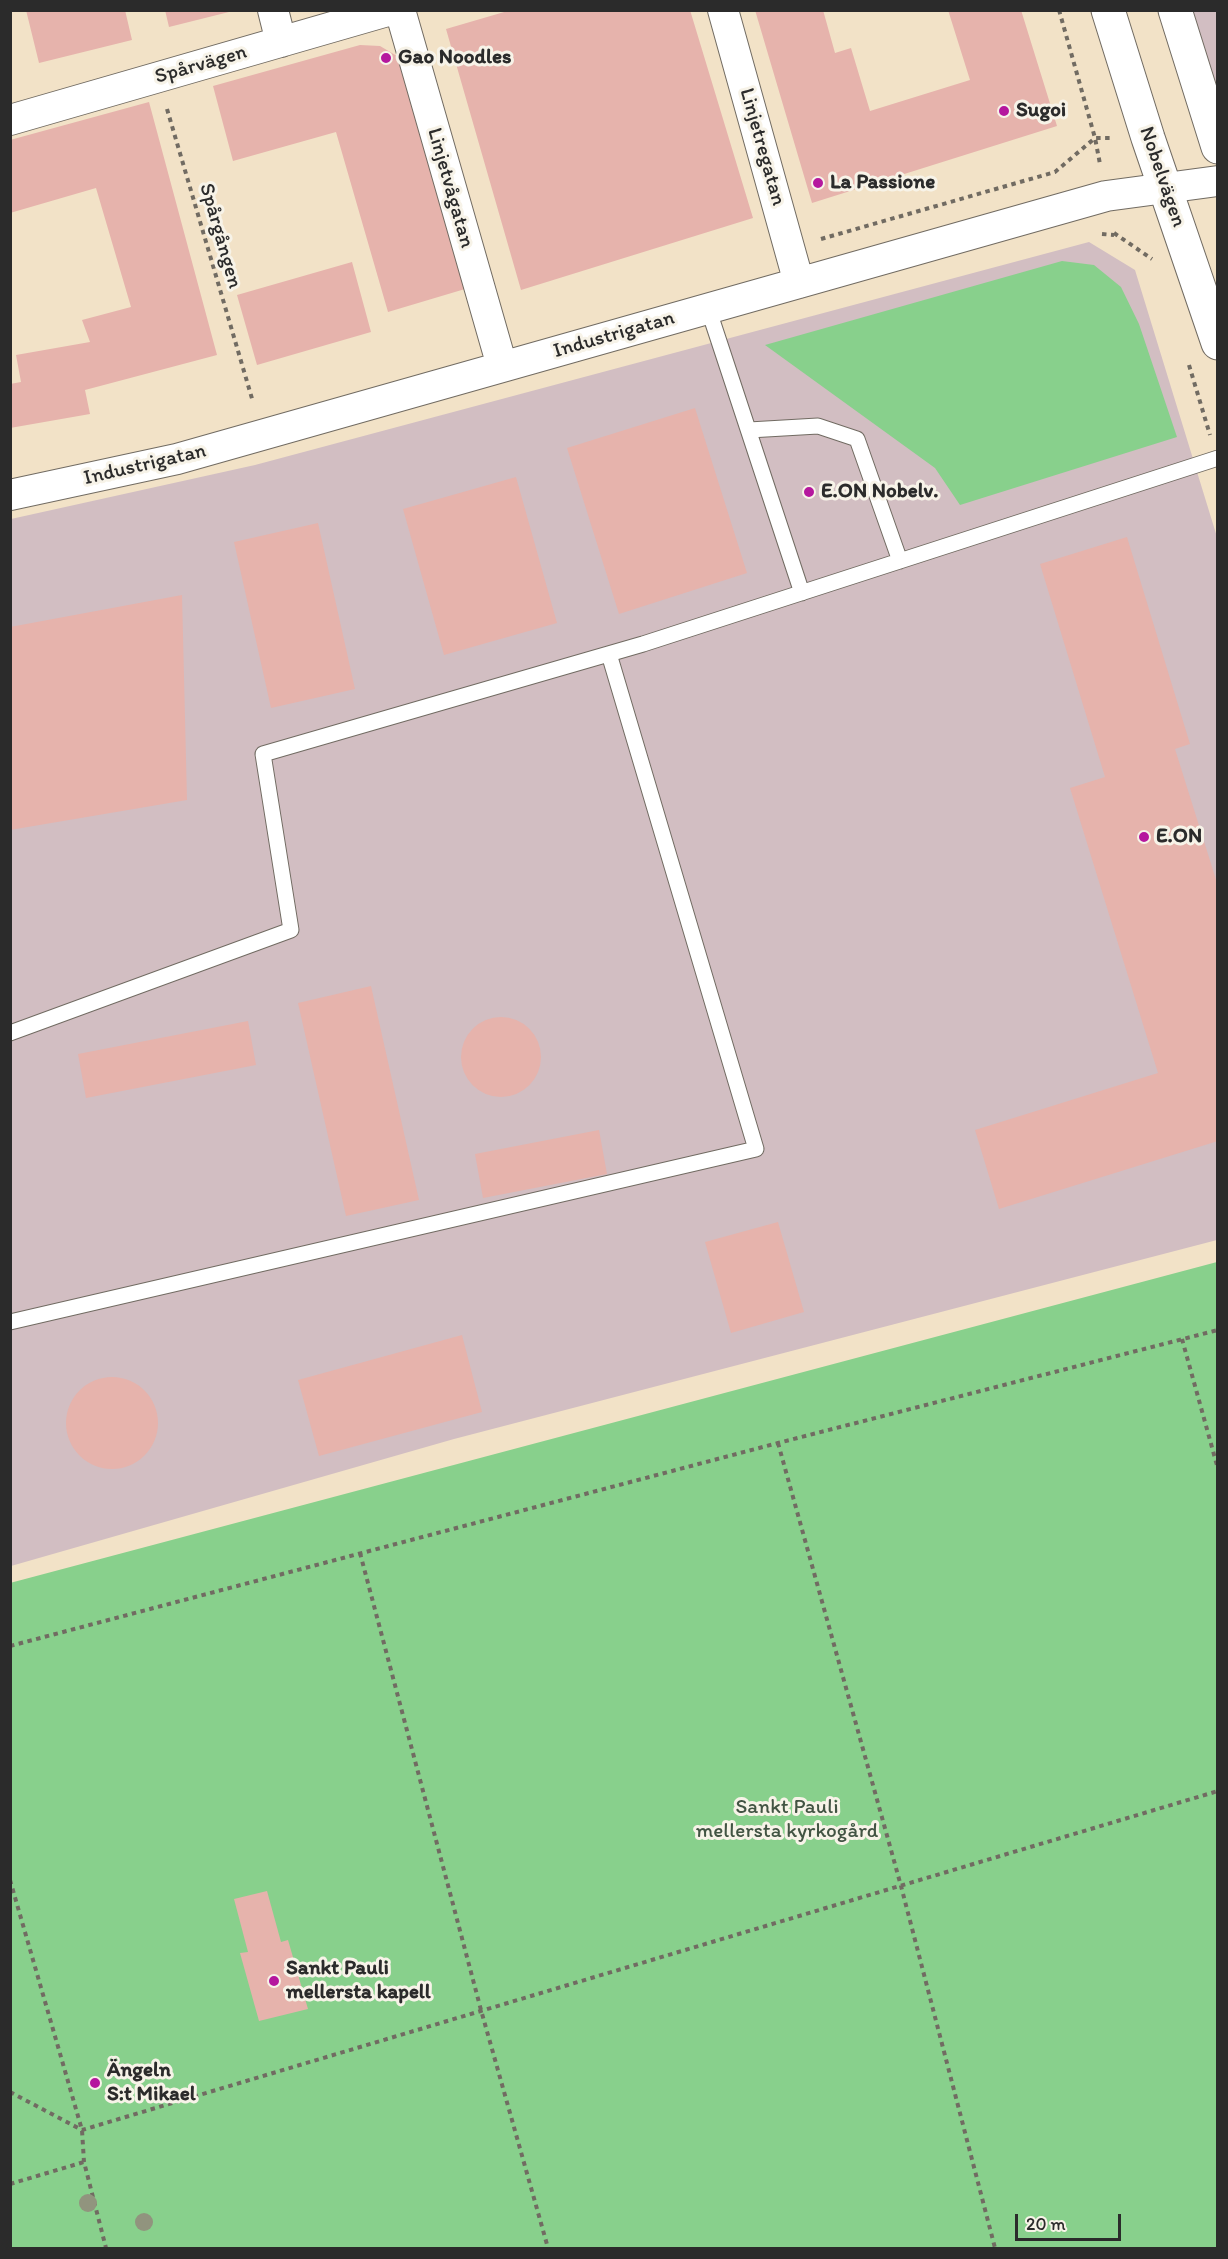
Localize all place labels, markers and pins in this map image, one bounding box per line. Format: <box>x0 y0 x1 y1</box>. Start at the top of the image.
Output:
place label: Gao Noodles <box>398 45 512 71</box>
marker: Gao Noodles <box>379 51 393 65</box>
place label: Sugoi <box>1016 98 1066 124</box>
marker: Sugoi <box>997 104 1011 118</box>
place label: La Passione <box>830 170 935 196</box>
marker: La Passione <box>811 176 825 190</box>
place label: E.ON Nobelv. <box>821 479 938 505</box>
marker: E.ON Nobelv. <box>802 485 816 499</box>
place label: E.ON <box>1156 824 1202 850</box>
marker: E.ON <box>1137 830 1151 844</box>
place label: Sankt Pauli mellersta kapell <box>286 1956 431 2006</box>
marker: Sankt Pauli mellersta kapell <box>267 1974 281 1988</box>
place label: Ängeln S:t Mikael <box>107 2058 196 2108</box>
marker: Ängeln S:t Mikael <box>88 2076 102 2090</box>

